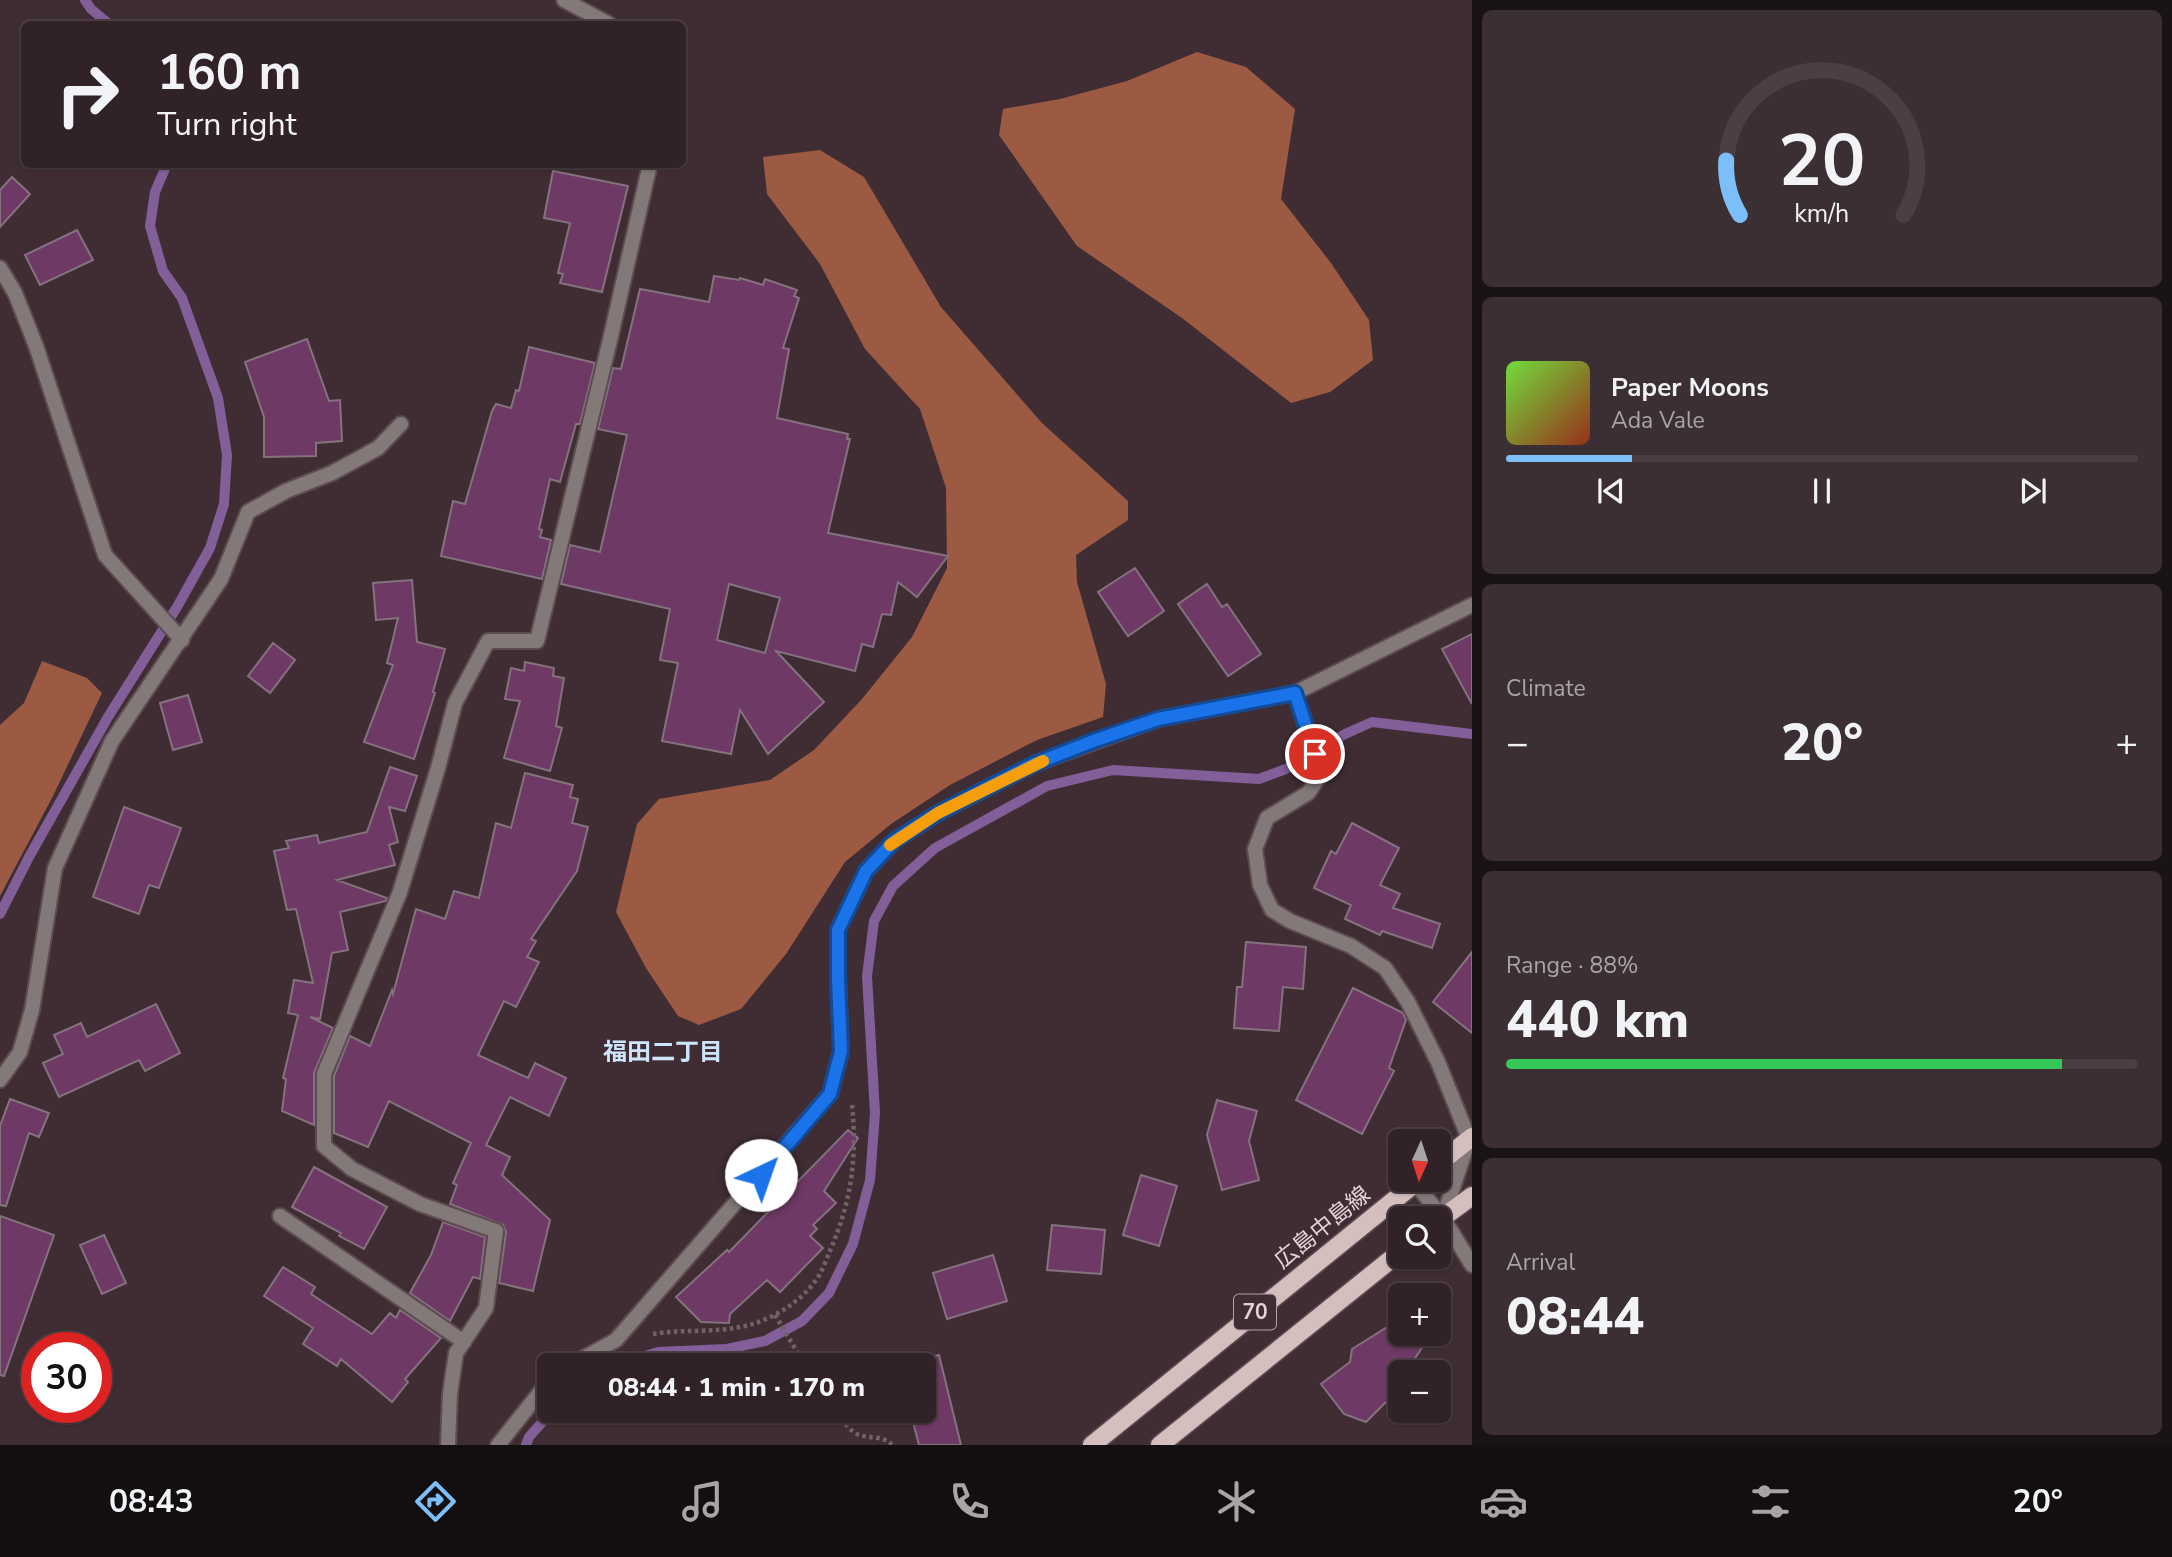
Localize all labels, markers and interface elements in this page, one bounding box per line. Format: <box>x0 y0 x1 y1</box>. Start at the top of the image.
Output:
text: 160 m <box>157 39 301 106</box>
icon: right <box>42 49 133 140</box>
text: Turn right <box>157 103 297 146</box>
text: 20 <box>1778 111 1866 211</box>
text: km/h <box>1794 196 1850 230</box>
text: Paper Moons <box>1611 370 1769 405</box>
text: Ada Vale <box>1611 405 1705 436</box>
icon: previous <box>1592 472 1630 510</box>
icon: pause <box>1803 472 1841 510</box>
icon: next <box>2014 472 2052 510</box>
text: Climate <box>1506 673 1586 704</box>
text: 20° <box>1781 707 1863 778</box>
text: − <box>1506 718 1529 769</box>
text: + <box>2115 718 2138 769</box>
pin <box>1285 724 1345 784</box>
icon: arrive <box>1296 735 1334 773</box>
text: Range · 88% <box>1506 950 1638 981</box>
text: 440 km <box>1506 984 1689 1055</box>
district label: 福田二丁目 <box>603 1036 723 1068</box>
north arrow <box>1388 1129 1451 1192</box>
map controls <box>1388 1129 1451 1423</box>
position arrow <box>724 1138 798 1212</box>
street label: 広島中島線 <box>1268 1179 1377 1276</box>
button: search <box>1388 1206 1451 1269</box>
text: Arrival <box>1506 1247 1575 1278</box>
text: 08:44 <box>1506 1281 1644 1352</box>
button: + <box>1388 1283 1451 1346</box>
road number: 70 <box>1234 1294 1276 1330</box>
speed limit sign: 30 <box>21 1332 112 1423</box>
button: − <box>1388 1360 1451 1423</box>
text: 08:44 · 1 min · 170 m <box>608 1370 865 1405</box>
icon: directions <box>411 1477 460 1526</box>
icon: music <box>678 1477 727 1526</box>
icon: phone <box>945 1477 994 1526</box>
icon: climate <box>1212 1477 1261 1526</box>
icon: car <box>1479 1477 1528 1526</box>
icon: filters <box>1746 1477 1795 1526</box>
text: 08:43 <box>109 1480 194 1523</box>
text: 20° <box>2012 1480 2063 1523</box>

